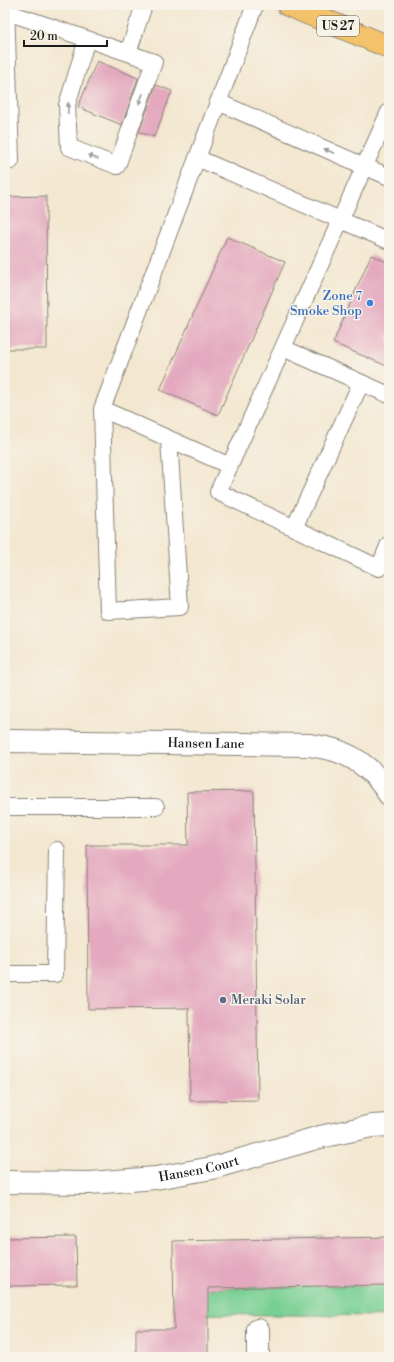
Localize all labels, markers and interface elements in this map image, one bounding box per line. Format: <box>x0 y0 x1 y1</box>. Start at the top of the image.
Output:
road number: US 27 <box>317 16 359 36</box>
scale bar <box>24 22 107 48</box>
text: 20 m <box>30 29 58 44</box>
one-way arrow <box>138 93 144 105</box>
one-way arrow <box>65 101 71 114</box>
one-way arrow <box>323 148 335 154</box>
one-way arrow <box>87 153 99 159</box>
place label: Zone 7 Smoke Shop <box>290 288 362 319</box>
marker: Zone 7 Smoke Shop <box>365 298 375 308</box>
street label: Hansen Lane <box>167 735 245 752</box>
place label: Meraki Solar <box>231 992 306 1008</box>
marker: Meraki Solar <box>218 995 228 1005</box>
street label: Hansen Court <box>157 1153 241 1185</box>

